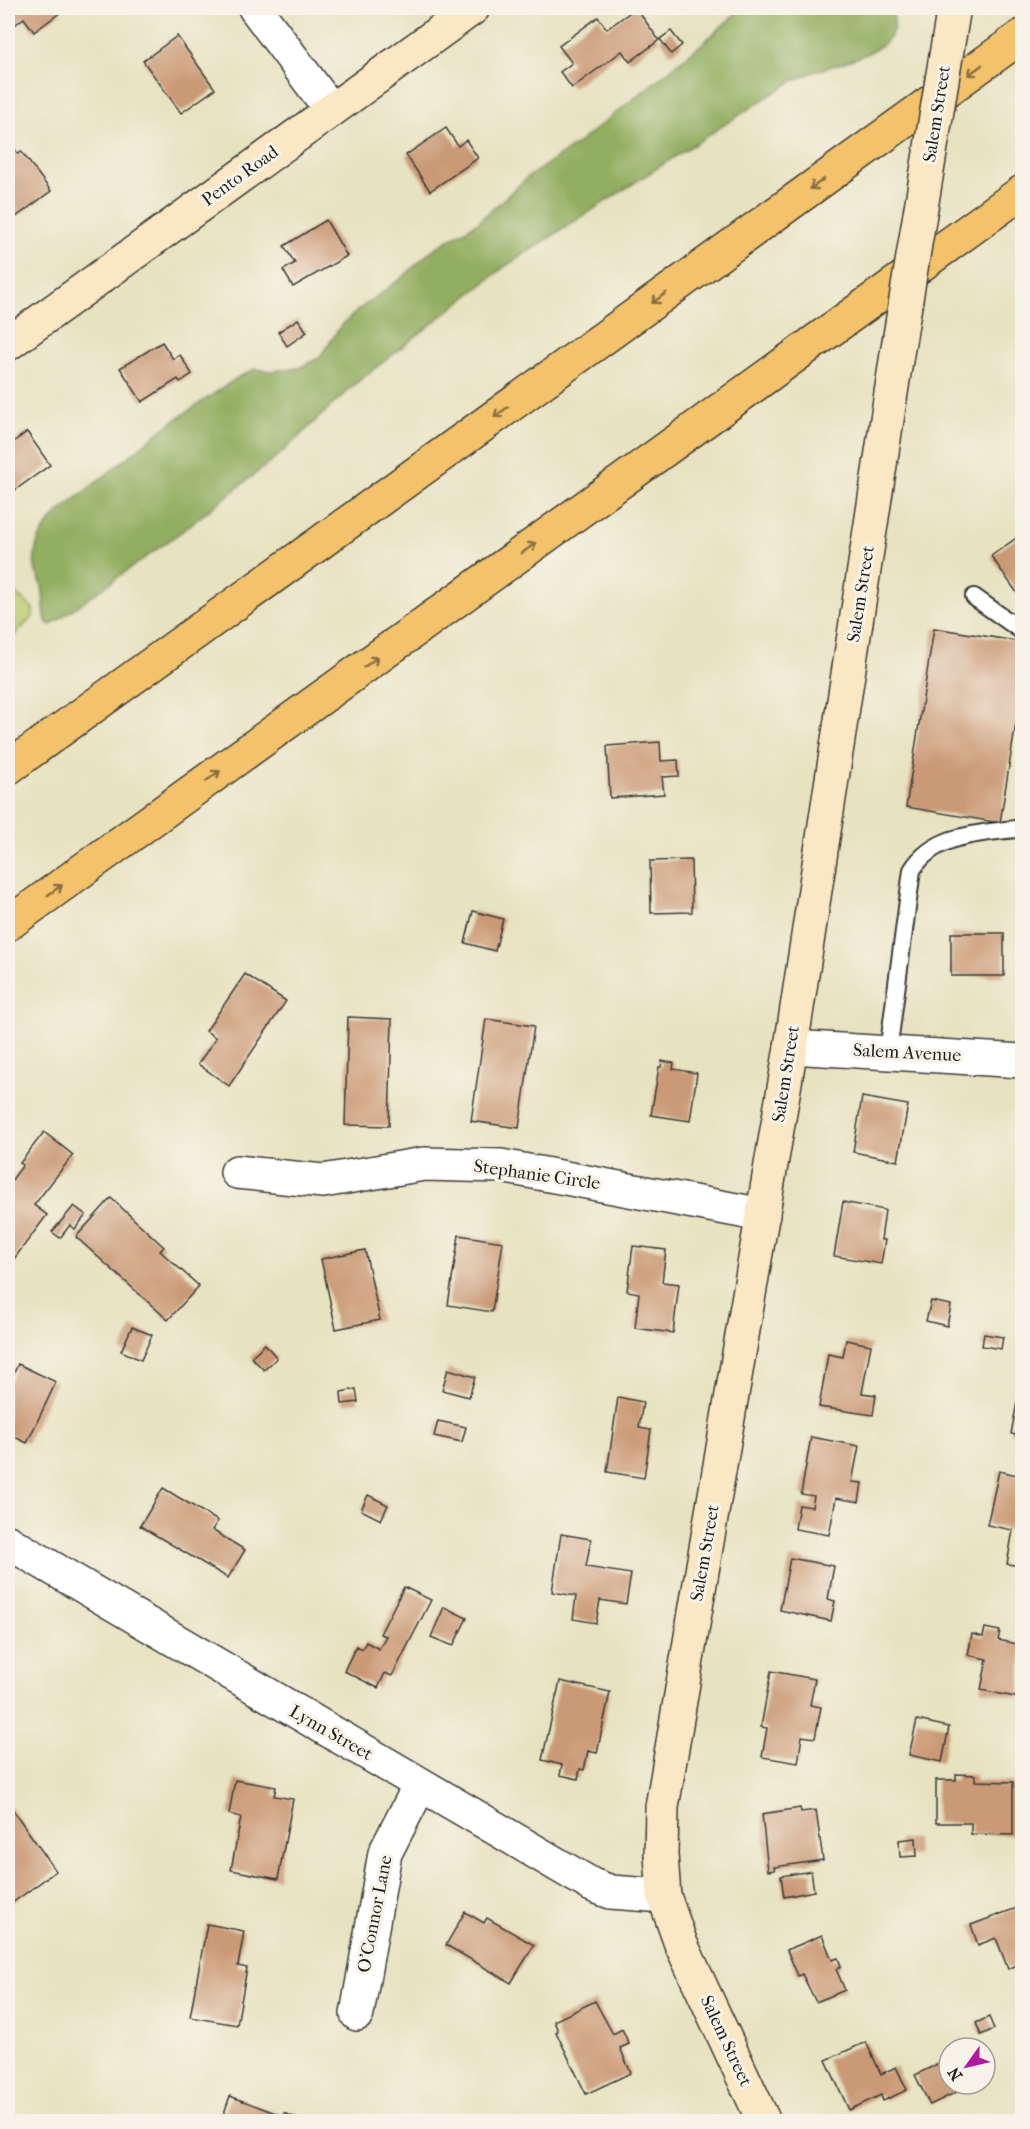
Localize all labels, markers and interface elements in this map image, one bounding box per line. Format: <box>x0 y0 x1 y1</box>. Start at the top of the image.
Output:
street label: Salem Street <box>919 64 955 164</box>
one-way arrow <box>968 64 984 76</box>
street label: Pento Road <box>198 141 282 211</box>
one-way arrow <box>809 178 825 190</box>
one-way arrow <box>651 292 667 304</box>
one-way arrow <box>493 406 509 418</box>
one-way arrow <box>521 541 537 554</box>
street label: Salem Street <box>843 544 879 644</box>
one-way arrow <box>363 655 379 668</box>
one-way arrow <box>205 770 221 782</box>
one-way arrow <box>46 884 62 896</box>
street label: Salem Street <box>768 1024 804 1124</box>
street label: Salem Avenue <box>852 1040 962 1066</box>
street label: Stephanie Circle <box>472 1156 602 1194</box>
street label: Salem Street <box>686 1503 724 1603</box>
street label: Lynn Street <box>286 1701 377 1765</box>
street label: O'Connor Lane <box>353 1853 397 1974</box>
street label: Salem Street <box>696 1992 756 2090</box>
north arrow <box>937 2036 997 2096</box>
text: N <box>943 2063 966 2084</box>

